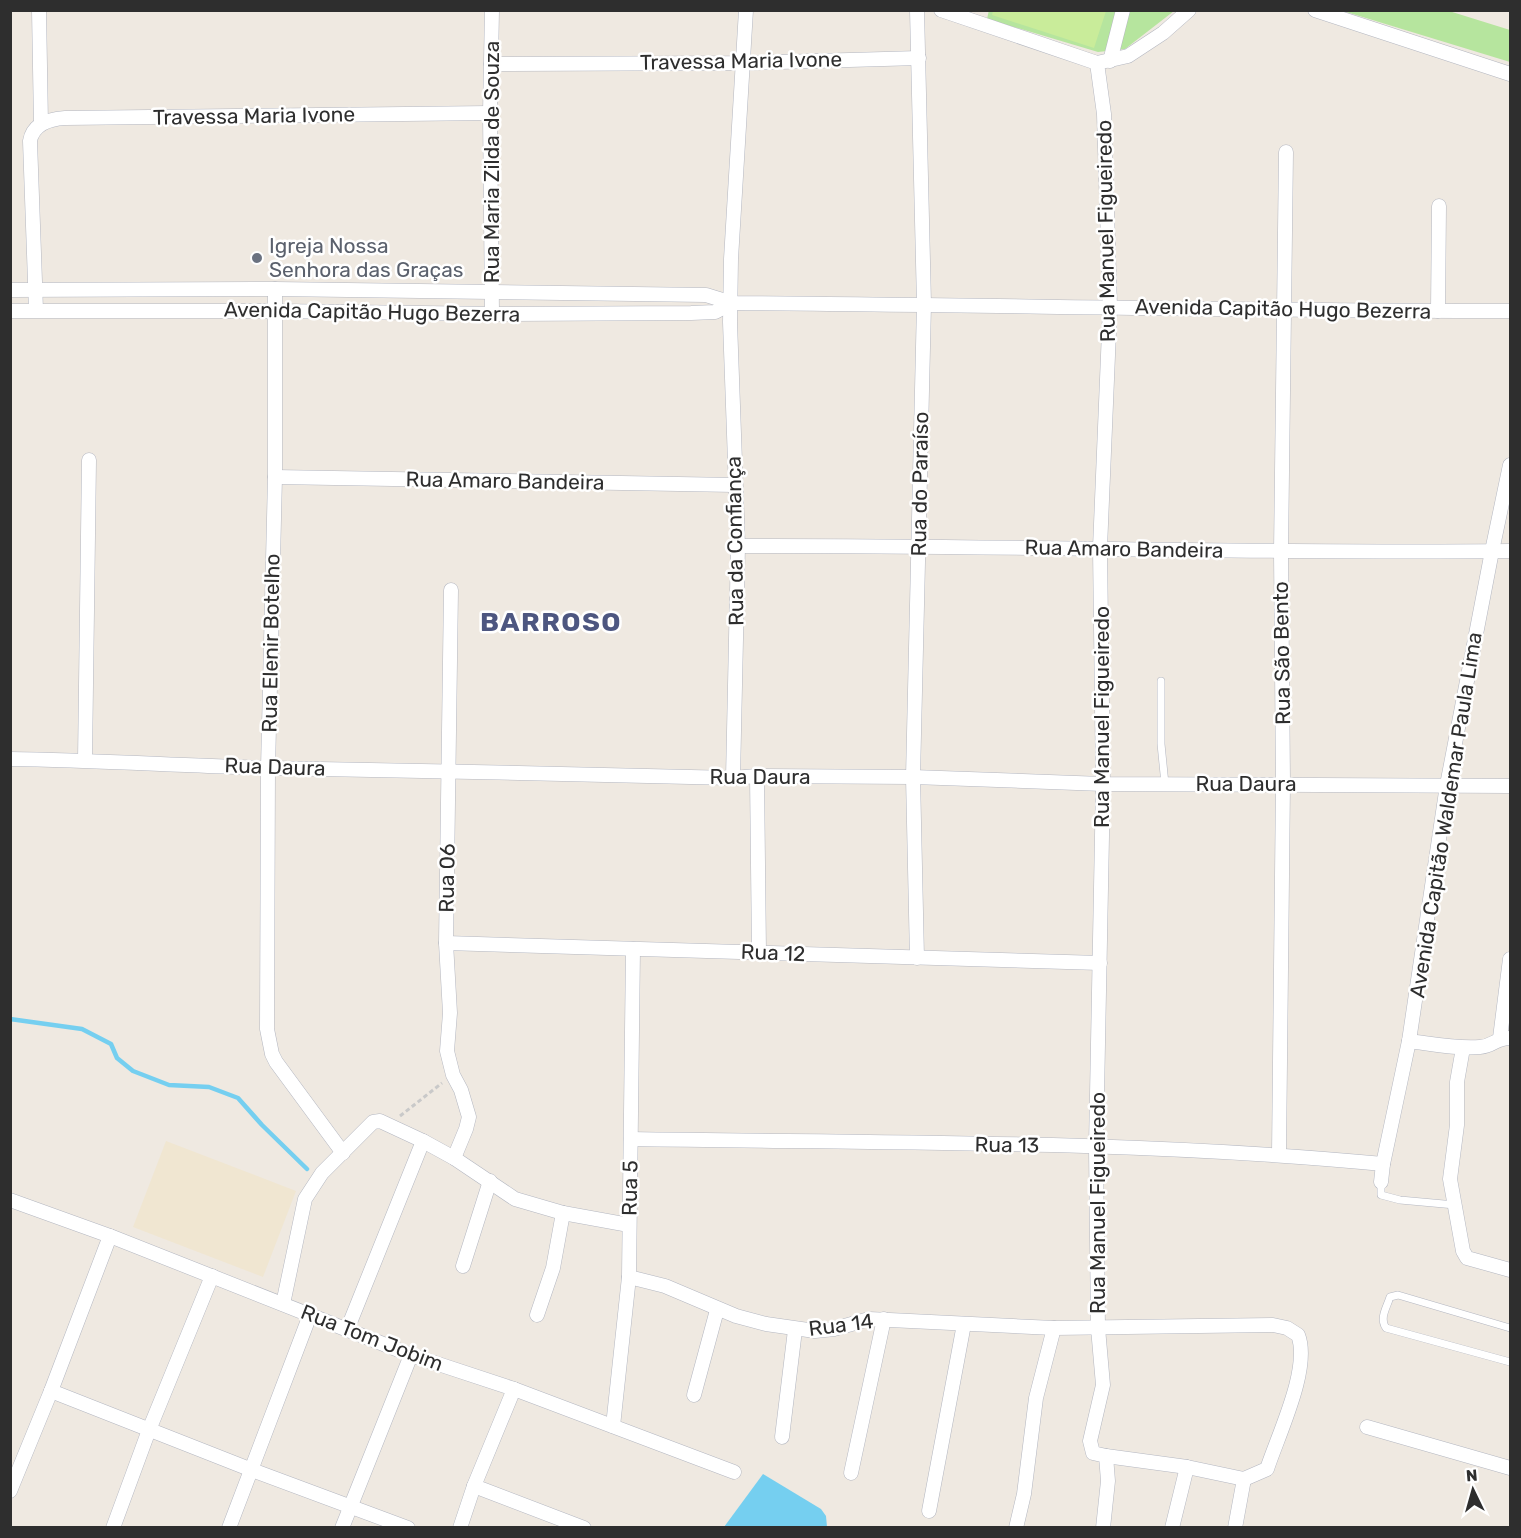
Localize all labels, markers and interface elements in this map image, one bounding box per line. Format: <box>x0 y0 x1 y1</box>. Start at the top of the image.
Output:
street label: Rua Maria Zilda de Souza <box>479 41 504 283</box>
street label: Travessa Maria Ivone <box>640 46 842 75</box>
street label: Travessa Maria Ivone <box>153 101 355 130</box>
street label: Rua Manuel Figueiredo <box>1091 120 1120 342</box>
place label: Igreja Nossa Senhora das Graças <box>269 233 463 282</box>
marker: Igreja Nossa Senhora das Graças <box>250 251 264 265</box>
street label: Avenida Capitão Hugo Bezerra <box>1135 293 1431 324</box>
street label: Avenida Capitão Hugo Bezerra <box>224 296 520 327</box>
street label: Rua do Paraíso <box>906 411 933 557</box>
street label: Rua da Confiança <box>721 456 748 626</box>
street label: Rua Amaro Bandeira <box>405 466 605 495</box>
street label: Rua Amaro Bandeira <box>1024 534 1224 563</box>
street label: Rua Elenir Botelho <box>256 553 285 733</box>
street label: Rua São Bento <box>1268 581 1295 725</box>
district label: BARROSO <box>480 606 622 638</box>
street label: Rua Manuel Figueiredo <box>1089 606 1114 828</box>
street label: Avenida Capitão Waldemar Paula Lima <box>1404 630 1487 1000</box>
street label: Rua Daura <box>224 752 326 781</box>
street label: Rua Daura <box>709 764 811 789</box>
street label: Rua Daura <box>1195 771 1297 796</box>
street label: Rua 06 <box>433 843 460 913</box>
street label: Rua 12 <box>740 939 806 966</box>
street label: Rua Manuel Figueiredo <box>1085 1092 1110 1314</box>
street label: Rua 13 <box>974 1131 1040 1158</box>
street label: Rua 5 <box>617 1160 642 1216</box>
street label: Rua Tom Jobim <box>298 1299 447 1376</box>
street label: Rua 14 <box>807 1308 875 1341</box>
north arrow <box>1443 1460 1503 1520</box>
text: N <box>1465 1466 1478 1486</box>

